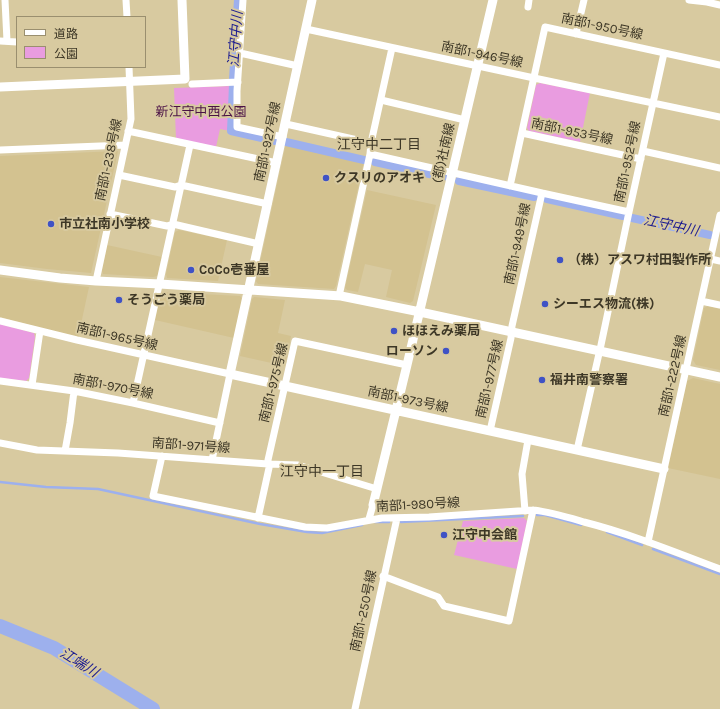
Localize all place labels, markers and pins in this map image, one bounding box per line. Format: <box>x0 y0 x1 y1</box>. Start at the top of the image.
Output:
place label: クスリのアオキ <box>334 170 425 186</box>
marker: クスリのアオキ <box>321 173 331 183</box>
place label: 市立社南小学校 <box>59 216 150 232</box>
marker: 市立社南小学校 <box>46 219 56 229</box>
place label: （株）アスワ村田製作所 <box>568 252 711 268</box>
marker: （株）アスワ村田製作所 <box>555 255 565 265</box>
place label: CoCo壱番屋 <box>199 262 269 278</box>
marker: CoCo壱番屋 <box>186 265 196 275</box>
place label: そうごう薬局 <box>127 292 205 308</box>
marker: そうごう薬局 <box>114 295 124 305</box>
place label: シーエス物流(株) <box>553 296 654 312</box>
marker: シーエス物流(株) <box>540 299 550 309</box>
place label: ほほえみ薬局 <box>402 323 480 339</box>
marker: ほほえみ薬局 <box>389 326 399 336</box>
place label: ローソン <box>386 343 438 359</box>
marker: ローソン <box>441 346 451 356</box>
place label: 福井南警察署 <box>550 372 628 388</box>
marker: 福井南警察署 <box>537 375 547 385</box>
place label: 江守中会館 <box>452 527 517 543</box>
marker: 江守中会館 <box>439 530 449 540</box>

